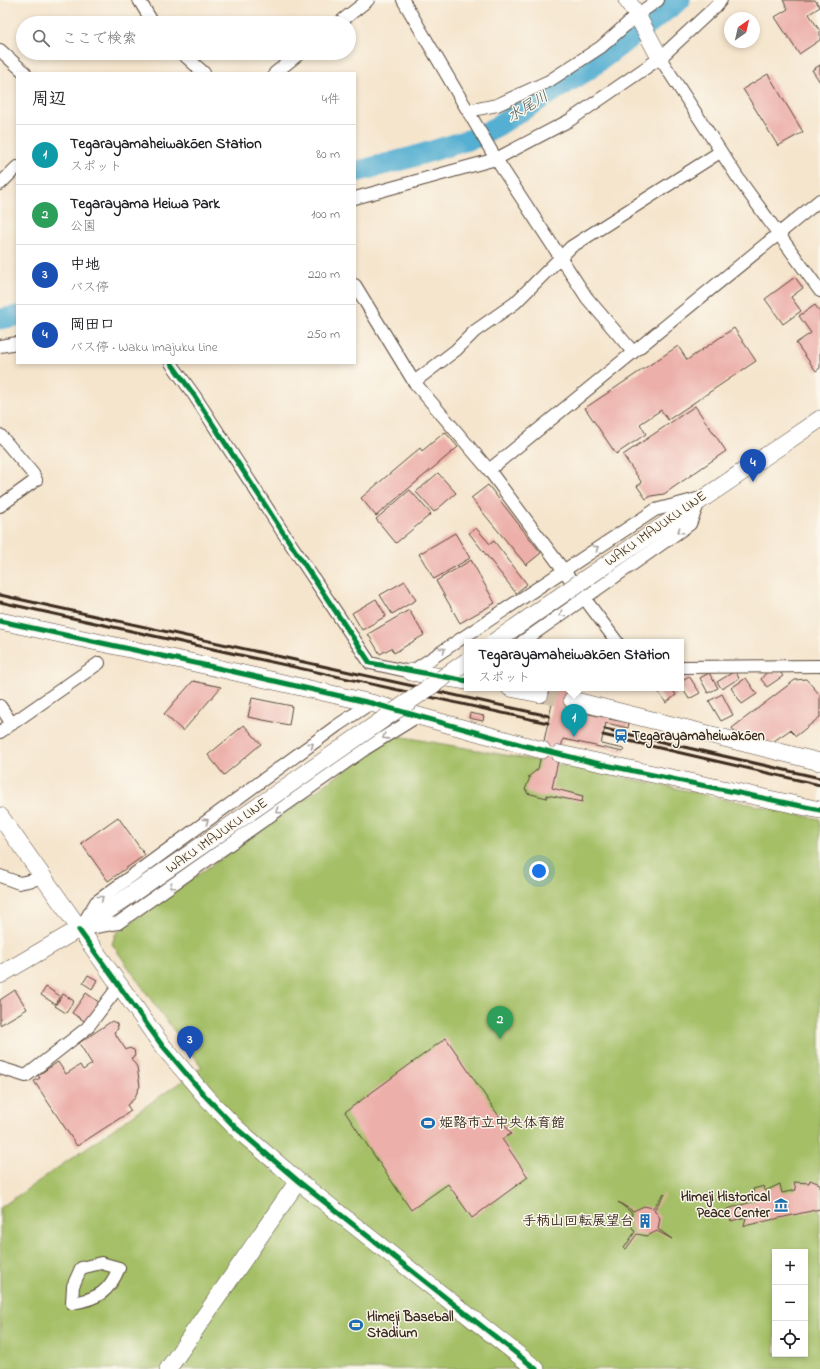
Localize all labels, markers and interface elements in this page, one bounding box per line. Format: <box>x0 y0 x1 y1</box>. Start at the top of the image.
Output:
north arrow <box>724 12 760 48</box>
search box <box>16 16 356 60</box>
icon: search <box>30 27 52 49</box>
text: ここで検索 <box>62 28 137 50</box>
water label: 水尾川 <box>503 86 553 128</box>
text: 周辺 <box>32 87 66 112</box>
text: 4件 <box>322 90 340 109</box>
text: Tegarayamaheiwakōen Station <box>70 133 262 155</box>
text: 1 <box>43 145 47 164</box>
text: 80 m <box>316 145 340 164</box>
text: スポット <box>70 157 122 176</box>
text: Tegarayama Heiwa Park <box>70 193 220 215</box>
text: 2 <box>42 205 48 224</box>
text: 100 m <box>311 205 340 224</box>
text: 公園 <box>70 217 96 236</box>
text: 中地 <box>70 254 100 276</box>
text: 3 <box>42 265 48 284</box>
text: 220 m <box>308 265 340 284</box>
text: バス停 <box>70 278 109 297</box>
text: 岡田口 <box>70 314 115 336</box>
text: 4 <box>42 325 48 344</box>
text: 250 m <box>307 325 340 344</box>
text: バス停 · Waku Imajuku Line <box>70 338 218 357</box>
pin: 4 <box>740 449 766 482</box>
street label: WAKU IMAJUKU LINE <box>601 486 711 572</box>
one-way arrow <box>677 526 684 534</box>
one-way arrow <box>592 546 599 553</box>
one-way arrow <box>559 609 566 616</box>
popup <box>464 639 684 691</box>
text: Tegarayamaheiwakōen Station <box>478 644 670 666</box>
one-way arrow <box>439 647 446 655</box>
text: スポット <box>478 668 530 687</box>
pin: 1 <box>561 704 587 737</box>
place label: Tegarayamaheiwakōen <box>632 726 765 749</box>
station icon: Tegarayamaheiwakōen <box>613 728 629 744</box>
one-way arrow <box>382 732 389 739</box>
one-way arrow <box>307 742 314 750</box>
street label: WAKU IMAJUKU LINE <box>162 793 272 879</box>
one-way arrow <box>275 806 282 814</box>
one-way arrow <box>202 819 209 826</box>
your location <box>529 861 549 881</box>
one-way arrow <box>169 881 176 889</box>
one-way arrow <box>97 896 104 903</box>
pin: 2 <box>487 1006 513 1039</box>
pin: 3 <box>177 1026 203 1059</box>
place label: 姫路市立中央体育館 <box>439 1113 565 1134</box>
sports icon: 姫路市立中央体育館 <box>420 1115 436 1131</box>
place label: Himeji Historical Peace Center <box>681 1187 771 1224</box>
museum icon: Himeji Historical Peace Center <box>773 1197 789 1213</box>
place label: 手柄山回転展望台 <box>522 1211 634 1232</box>
building icon: 手柄山回転展望台 <box>637 1213 653 1229</box>
map controls <box>772 1249 808 1357</box>
button: + <box>772 1249 808 1285</box>
button: − <box>772 1285 808 1321</box>
place label: Himeji Baseball Stadium <box>367 1307 454 1344</box>
sports icon: Himeji Baseball Stadium <box>348 1317 364 1333</box>
button: locate <box>772 1321 808 1357</box>

